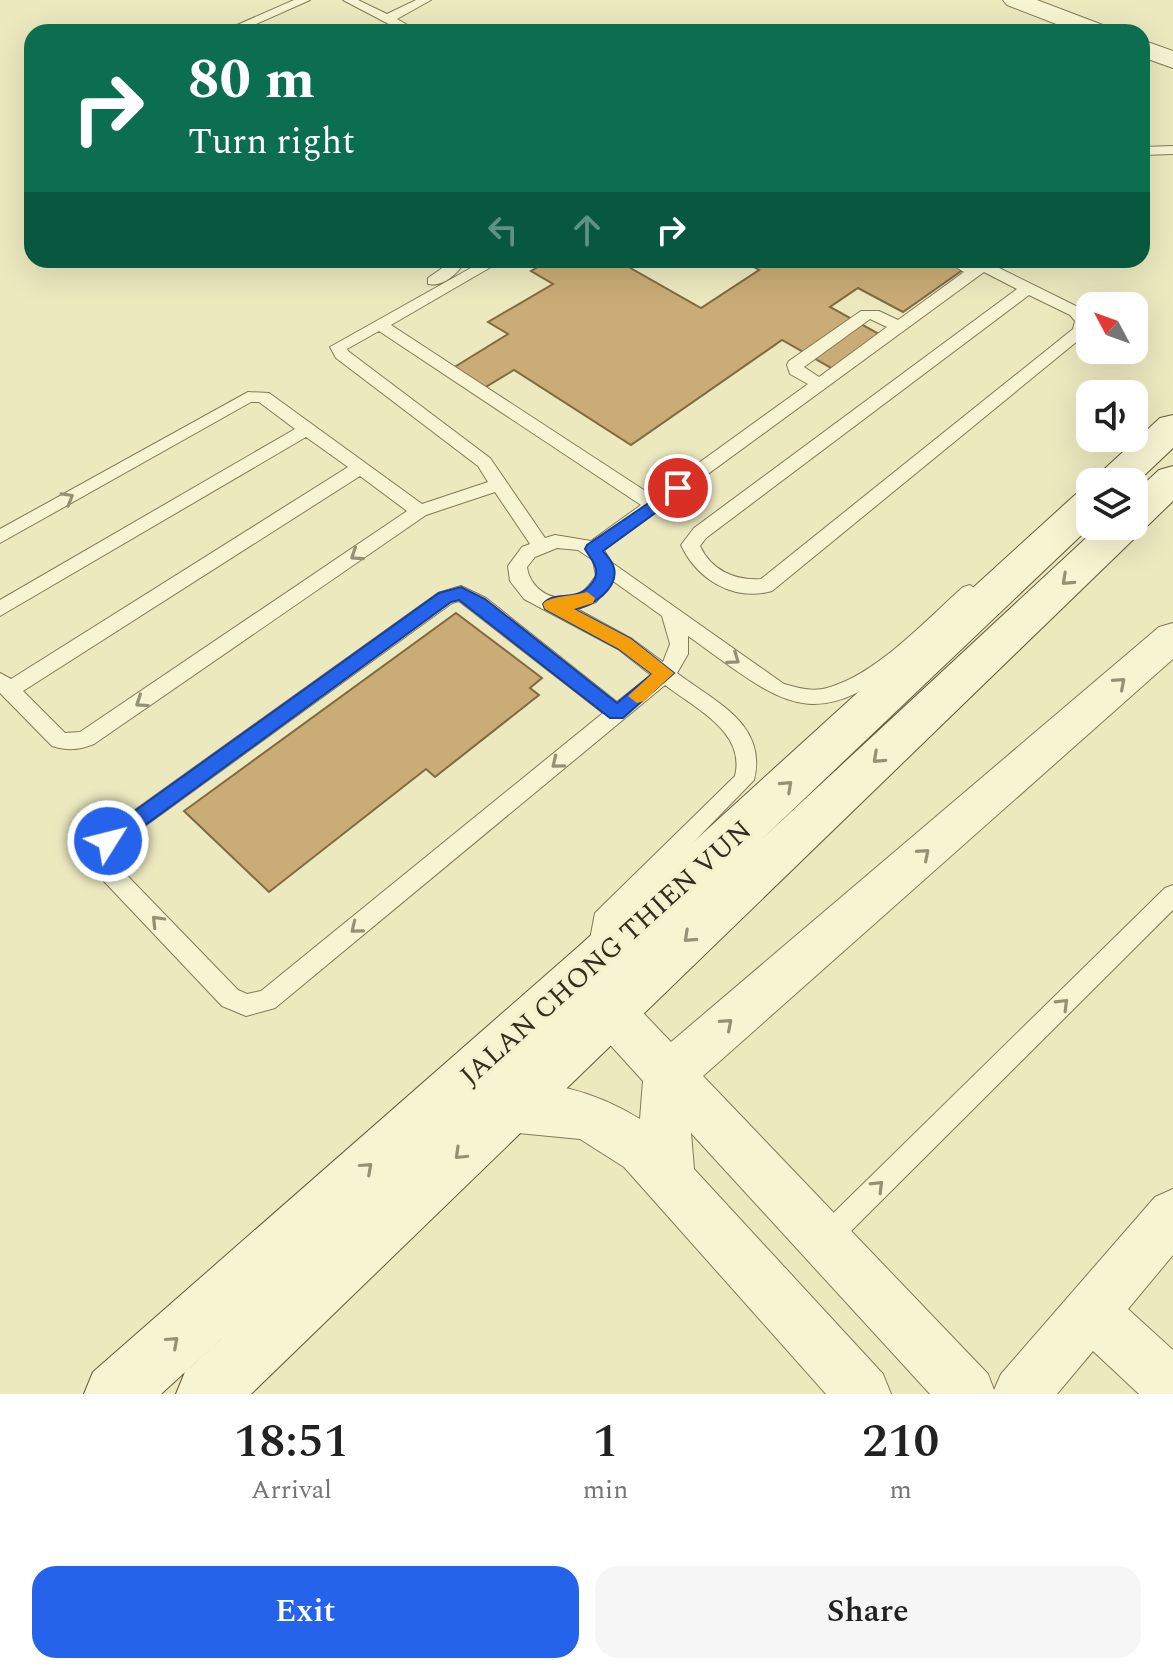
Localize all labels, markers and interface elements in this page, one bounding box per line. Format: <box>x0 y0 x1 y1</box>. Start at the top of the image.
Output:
text: 80 m <box>188 38 315 123</box>
icon: right <box>56 56 160 160</box>
text: Turn right <box>188 115 355 170</box>
icon: left <box>481 208 525 252</box>
icon: ahead <box>565 208 609 252</box>
icon: right <box>649 208 693 252</box>
north arrow <box>1076 292 1148 364</box>
map controls <box>1076 292 1148 540</box>
button: sound <box>1076 380 1148 452</box>
pin <box>644 454 712 522</box>
icon: arrive <box>656 466 700 510</box>
button: layers <box>1076 468 1148 540</box>
one-way arrow <box>59 492 73 508</box>
one-way arrow <box>350 545 364 560</box>
one-way arrow <box>1062 570 1076 585</box>
one-way arrow <box>725 649 739 664</box>
one-way arrow <box>1111 678 1125 693</box>
one-way arrow <box>135 692 149 707</box>
one-way arrow <box>873 749 887 764</box>
one-way arrow <box>551 753 566 767</box>
one-way arrow <box>777 781 792 795</box>
position arrow <box>66 799 150 883</box>
street label: JALAN CHONG THIEN VUN <box>450 810 762 1096</box>
one-way arrow <box>914 849 929 864</box>
one-way arrow <box>151 916 166 930</box>
one-way arrow <box>350 918 365 932</box>
one-way arrow <box>684 927 698 942</box>
one-way arrow <box>1054 999 1068 1013</box>
one-way arrow <box>718 1019 733 1034</box>
one-way arrow <box>455 1145 469 1159</box>
one-way arrow <box>357 1164 372 1178</box>
one-way arrow <box>869 1181 884 1196</box>
one-way arrow <box>164 1337 178 1351</box>
text: 18:51 <box>234 1405 349 1478</box>
text: 1 <box>593 1405 618 1478</box>
text: 210 <box>862 1405 939 1478</box>
text: Arrival <box>251 1470 332 1510</box>
text: min <box>583 1470 628 1510</box>
text: m <box>889 1470 912 1510</box>
button: Exit <box>32 1566 579 1658</box>
button: Share <box>595 1566 1141 1658</box>

